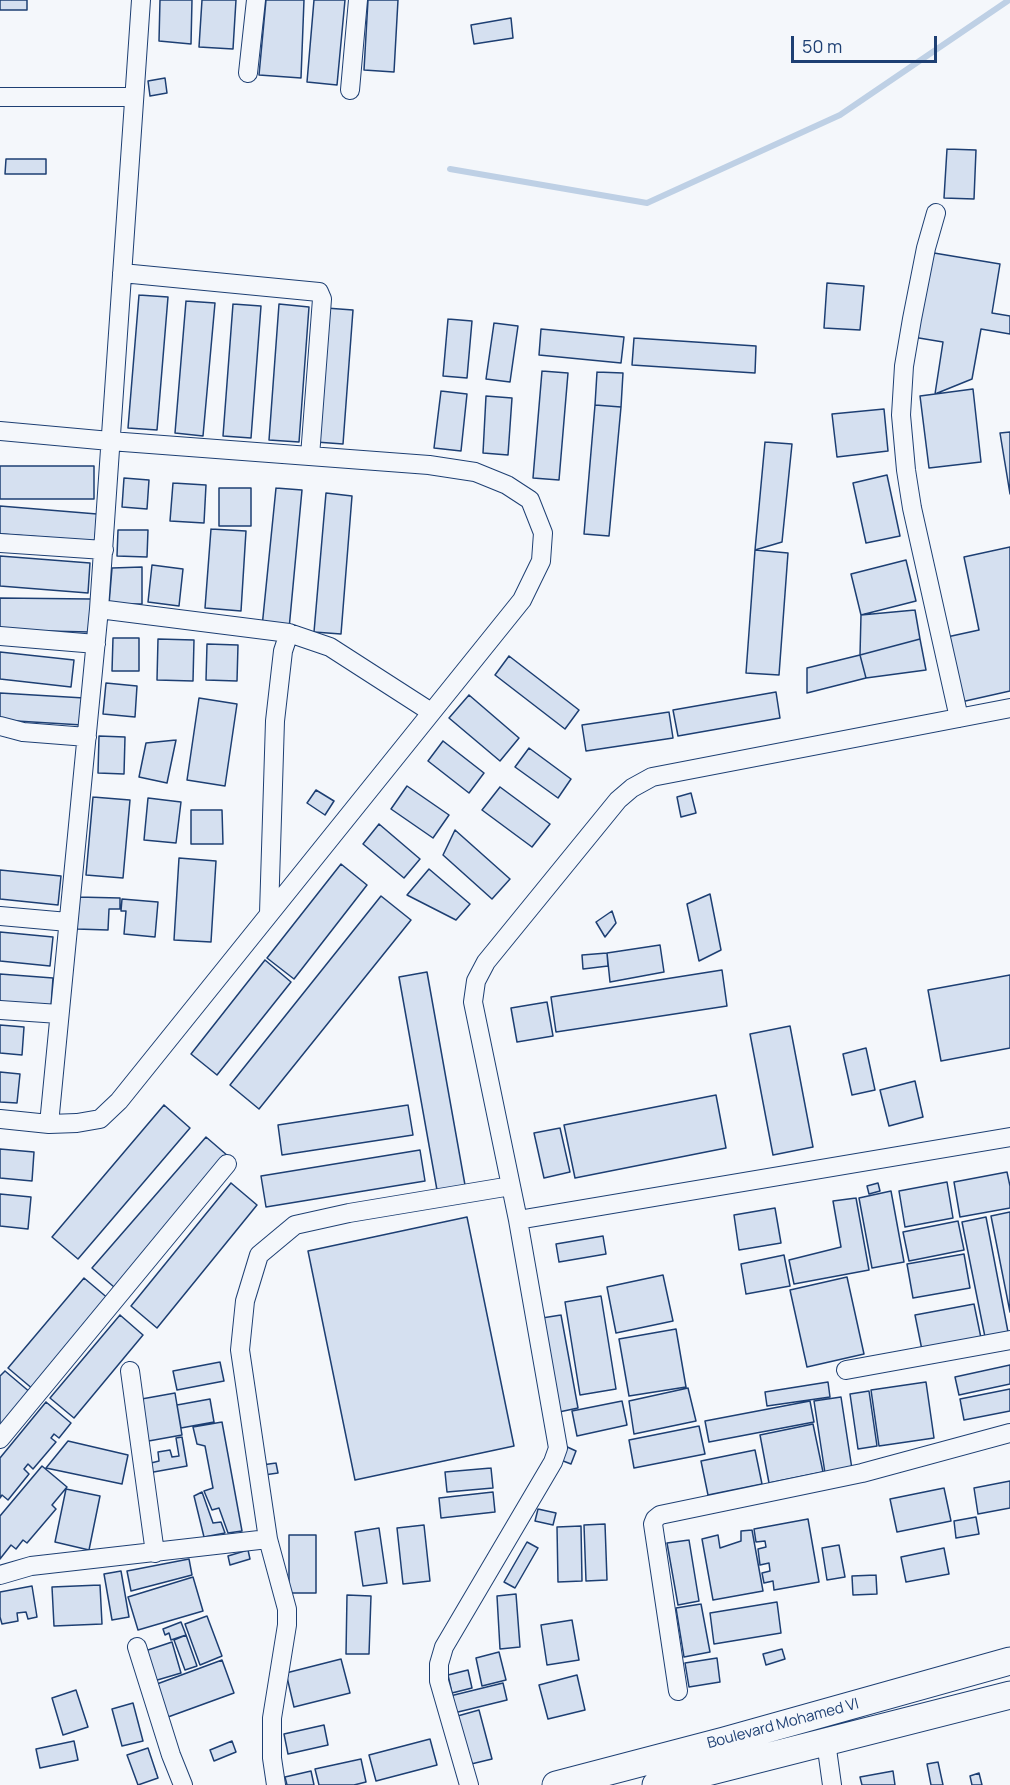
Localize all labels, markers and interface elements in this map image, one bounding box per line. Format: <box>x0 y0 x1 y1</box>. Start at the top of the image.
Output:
scale bar <box>794 24 940 62</box>
text: 50 m <box>802 34 842 58</box>
street label: Boulevard Mohamed VI <box>705 1695 861 1753</box>

